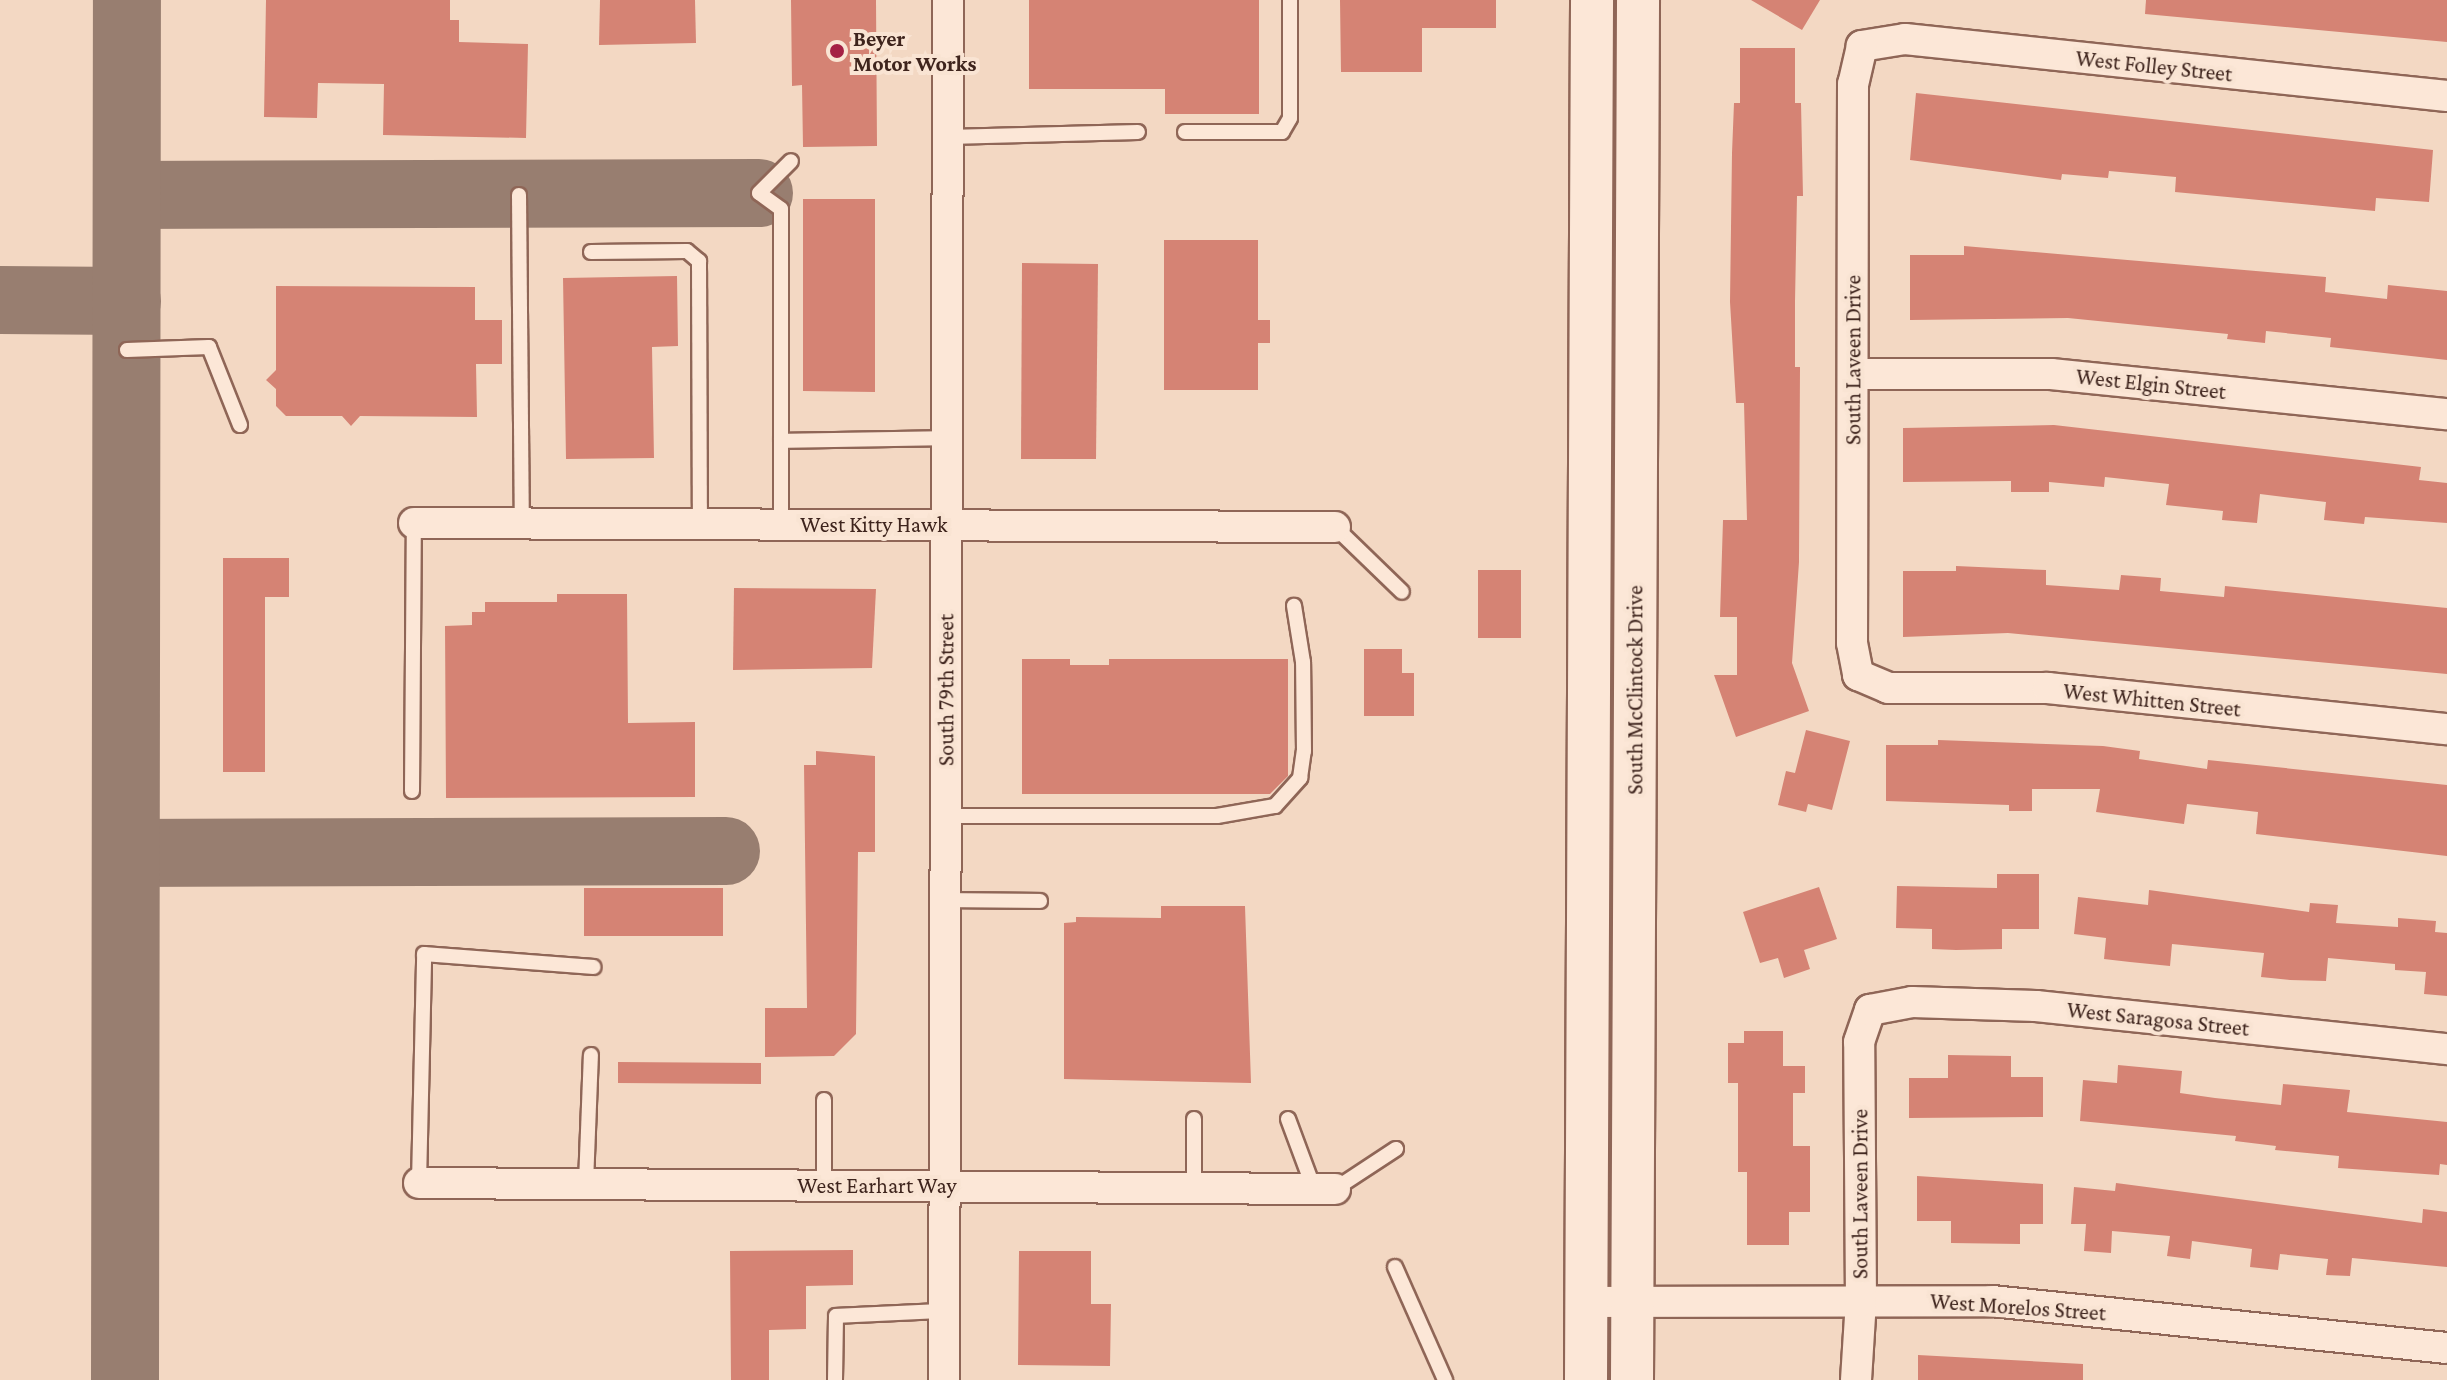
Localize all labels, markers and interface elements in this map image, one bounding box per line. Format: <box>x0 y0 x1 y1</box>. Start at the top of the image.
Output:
place label: Beyer Motor Works <box>853 25 976 76</box>
marker: Beyer Motor Works <box>828 42 846 60</box>
street label: West Folley Street <box>2074 45 2234 87</box>
street label: South Laveen Drive <box>1840 275 1866 445</box>
street label: West Elgin Street <box>2075 363 2227 405</box>
street label: West Kitty Hawk <box>800 512 948 538</box>
street label: South McClintock Drive <box>1622 585 1648 795</box>
street label: South 79th Street <box>933 614 959 766</box>
street label: West Whitten Street <box>2062 678 2242 722</box>
street label: West Saragosa Street <box>2066 996 2250 1042</box>
street label: South Laveen Drive <box>1847 1109 1873 1279</box>
street label: West Earhart Way <box>797 1173 957 1199</box>
street label: West Morelos Street <box>1929 1288 2107 1326</box>

